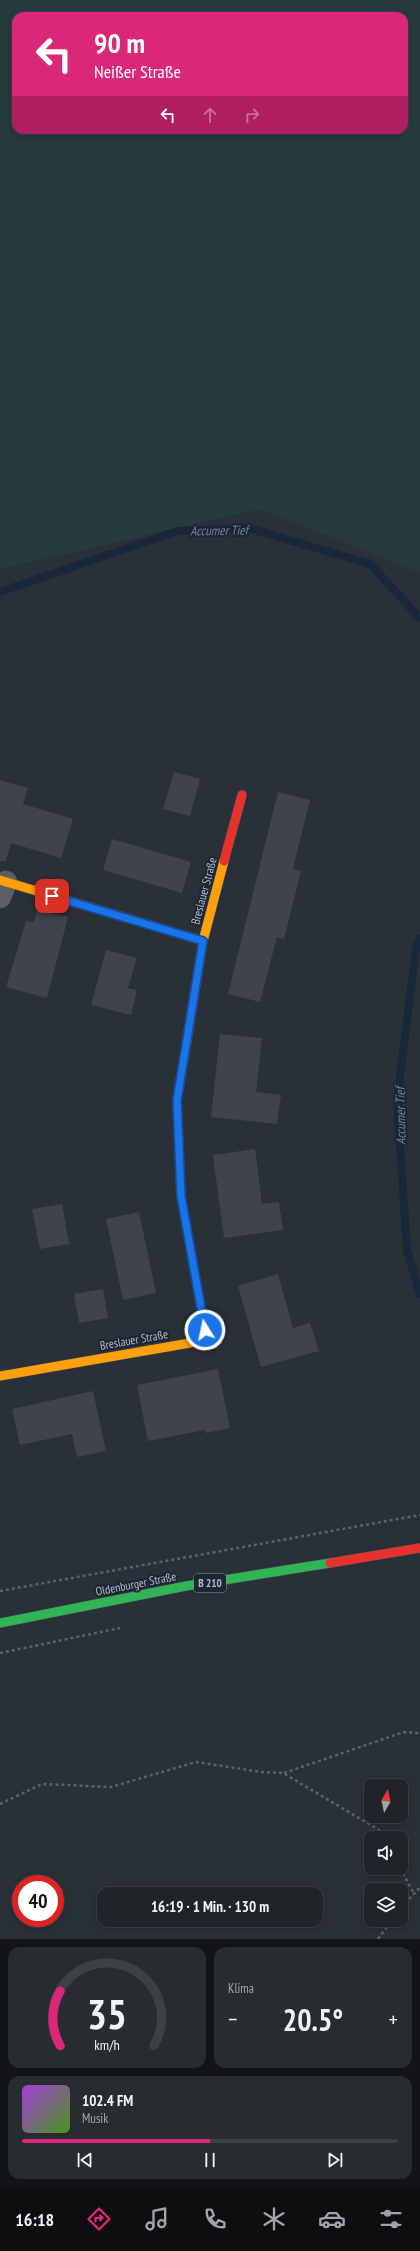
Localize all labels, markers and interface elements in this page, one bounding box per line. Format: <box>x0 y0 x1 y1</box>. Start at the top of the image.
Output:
text: 90 m <box>94 24 145 61</box>
icon: left <box>28 28 80 80</box>
text: Neißer Straße <box>94 60 181 83</box>
icon: left <box>157 104 179 126</box>
icon: ahead <box>199 104 221 126</box>
icon: right <box>241 104 263 126</box>
water label: Accumer Tief <box>190 521 251 540</box>
street label: Breslauer Straße <box>187 856 220 926</box>
pin <box>35 879 69 913</box>
icon: arrive <box>41 885 63 907</box>
water label: Accumer Tief <box>391 1084 410 1145</box>
position arrow <box>184 1309 226 1351</box>
street label: Breslauer Straße <box>99 1326 169 1353</box>
street label: Oldenburger Straße <box>94 1568 178 1599</box>
road number: B 210 <box>194 1574 226 1592</box>
north arrow <box>364 1779 408 1823</box>
map controls <box>364 1779 408 1927</box>
button: sound <box>364 1831 408 1875</box>
speed limit sign: 40 <box>12 1875 64 1927</box>
button: layers <box>364 1883 408 1927</box>
text: 16:19 · 1 Min. · 130 m <box>151 1897 269 1916</box>
text: Klima <box>228 1980 254 1997</box>
text: 35 <box>87 1986 127 2039</box>
text: 20.5° <box>283 2000 343 2039</box>
text: − <box>228 2005 237 2033</box>
text: + <box>389 2005 398 2033</box>
text: km/h <box>94 2034 120 2053</box>
text: 102.4 FM <box>82 2091 133 2110</box>
text: Musik <box>82 2110 108 2127</box>
icon: previous <box>74 2149 96 2171</box>
icon: pause <box>199 2149 221 2171</box>
icon: next <box>324 2149 346 2171</box>
icon: directions <box>85 2205 113 2233</box>
icon: music <box>143 2205 171 2233</box>
icon: phone <box>201 2205 229 2233</box>
icon: climate <box>260 2205 288 2233</box>
icon: car <box>318 2205 346 2233</box>
icon: filters <box>377 2205 405 2233</box>
text: 16:18 <box>15 2208 54 2231</box>

